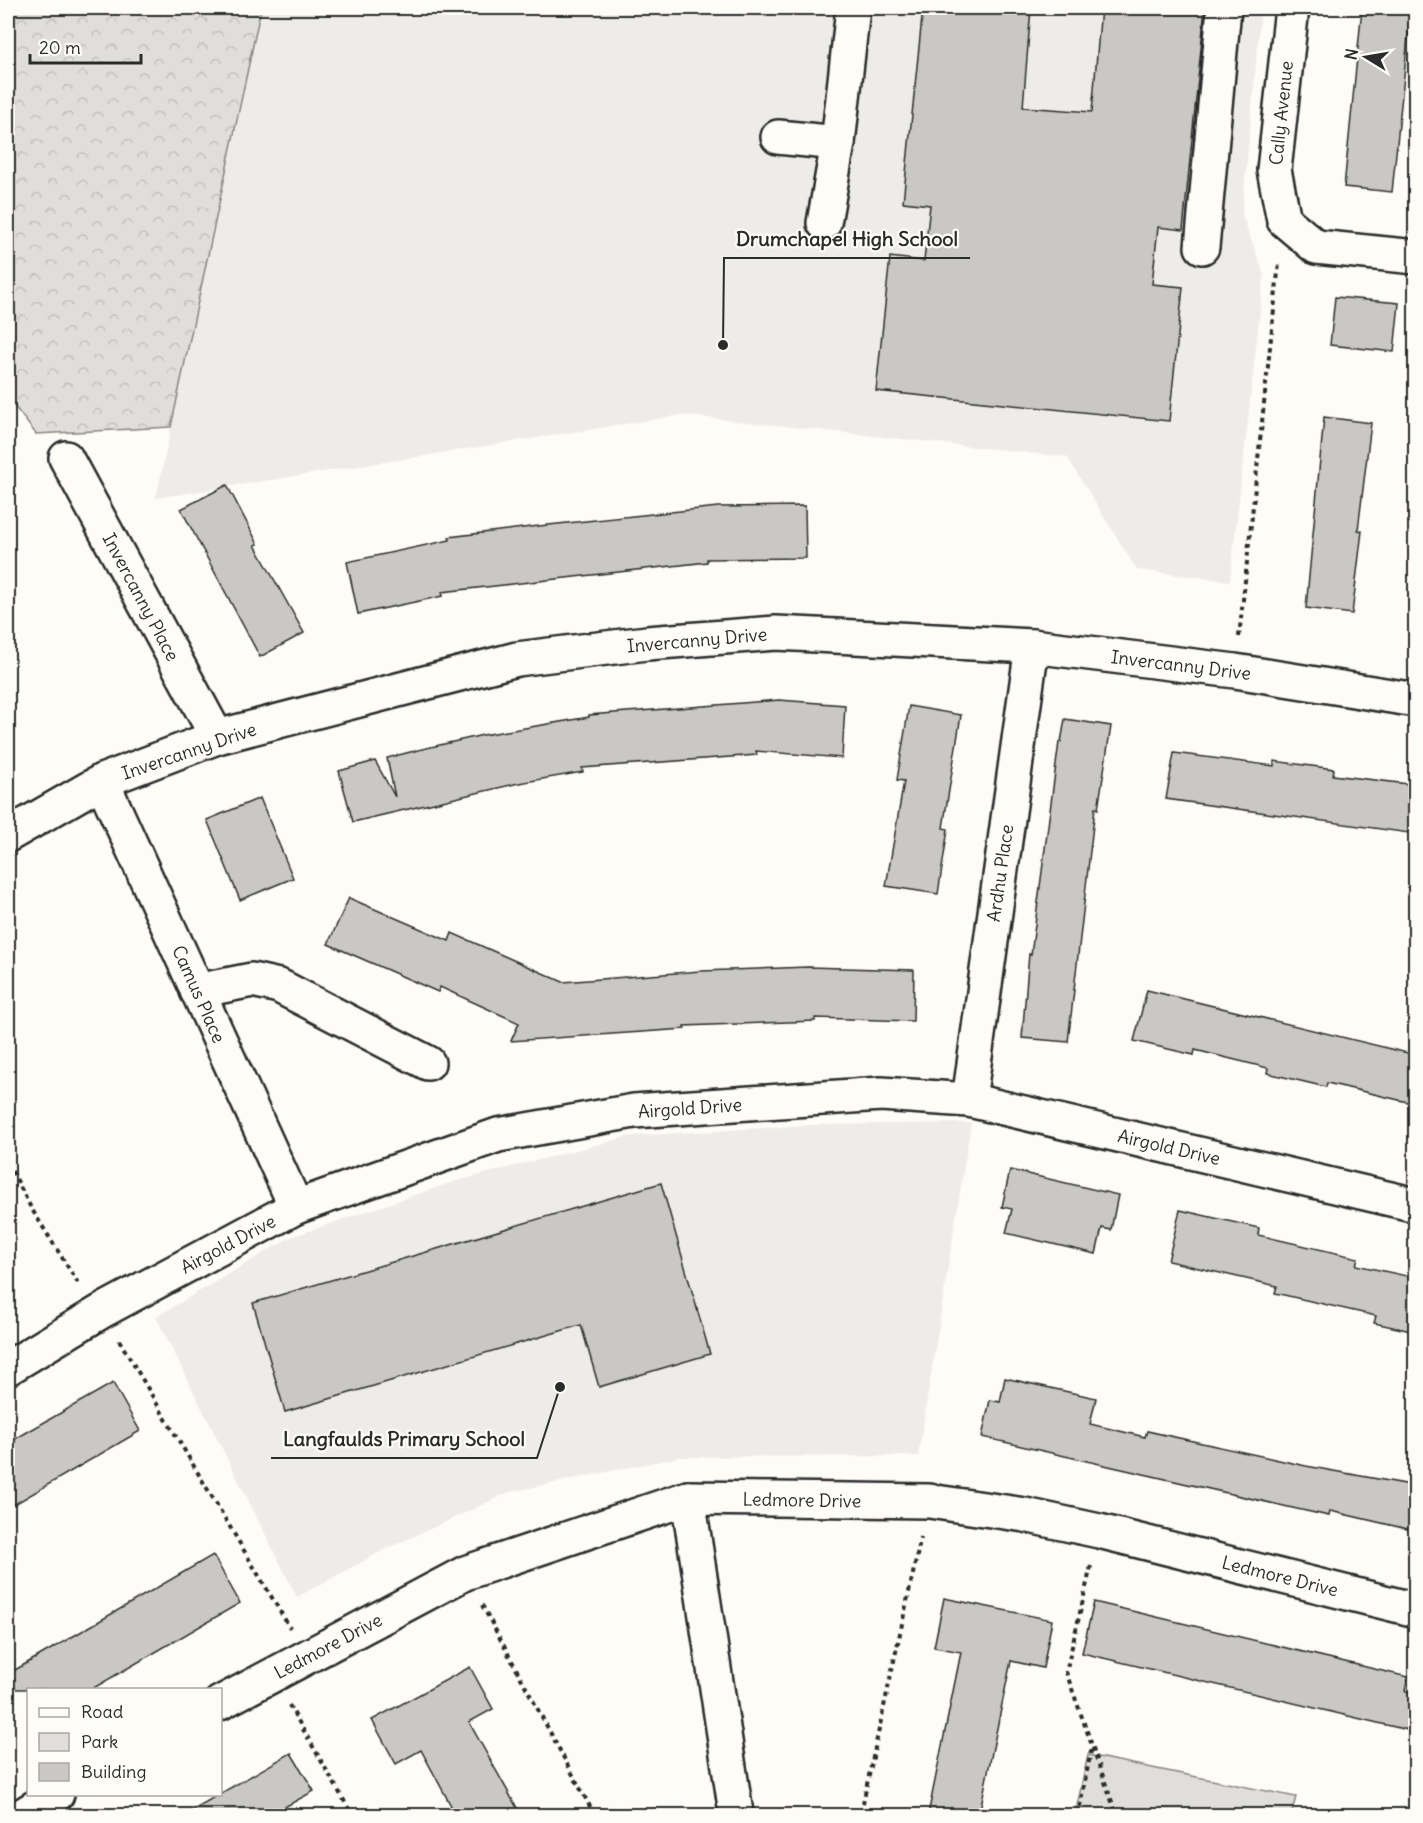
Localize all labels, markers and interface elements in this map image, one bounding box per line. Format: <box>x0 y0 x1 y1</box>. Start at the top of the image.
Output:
scale bar <box>30 27 141 65</box>
north arrow <box>1336 27 1396 87</box>
text: 20 m <box>39 36 81 59</box>
text: N <box>1340 47 1362 61</box>
street label: Cally Avenue <box>1264 60 1298 166</box>
callout: Drumchapel High School <box>724 220 970 258</box>
text: Drumchapel High School <box>736 226 958 251</box>
street label: Invercanny Place <box>98 529 184 665</box>
street label: Invercanny Drive <box>626 622 768 658</box>
street label: Invercanny Drive <box>1110 645 1252 685</box>
street label: Invercanny Drive <box>119 717 259 785</box>
street label: Ardhu Place <box>982 823 1018 923</box>
street label: Camus Place <box>167 942 231 1046</box>
street label: Airgold Drive <box>637 1093 743 1123</box>
street label: Airgold Drive <box>1116 1124 1222 1170</box>
street label: Airgold Drive <box>177 1209 279 1279</box>
callout: Langfaulds Primary School <box>271 1420 537 1458</box>
text: Langfaulds Primary School <box>283 1426 525 1451</box>
street label: Ledmore Drive <box>742 1487 862 1513</box>
street label: Ledmore Drive <box>1220 1550 1340 1602</box>
street label: Ledmore Drive <box>270 1608 386 1684</box>
legend <box>27 1688 222 1796</box>
text: Road <box>81 1700 124 1723</box>
text: Park <box>81 1730 118 1753</box>
text: Building <box>81 1760 146 1783</box>

